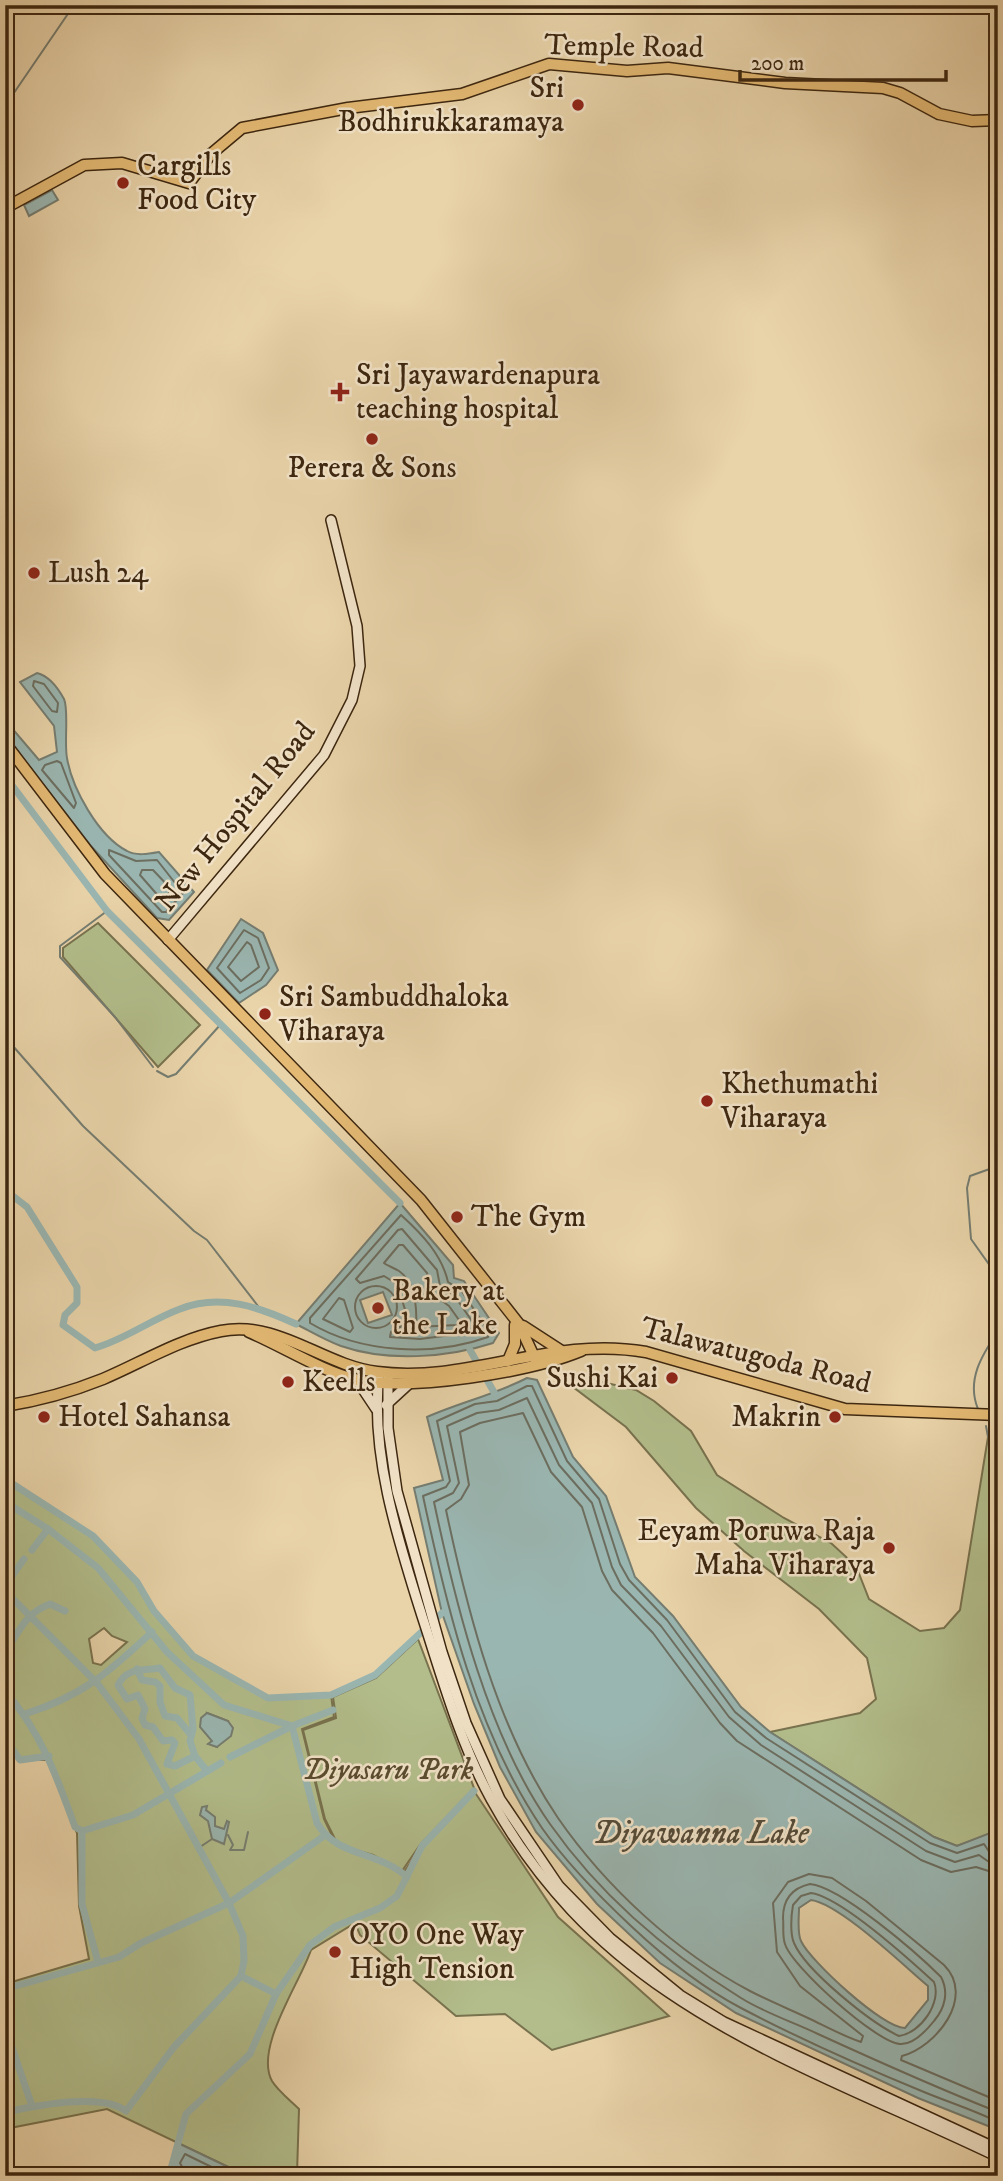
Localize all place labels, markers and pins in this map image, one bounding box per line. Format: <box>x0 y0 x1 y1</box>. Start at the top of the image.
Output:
place label: Sri Bodhirukkaramaya <box>338 70 564 141</box>
marker: Sri Bodhirukkaramaya <box>570 97 586 113</box>
place label: Cargills Food City <box>137 148 257 219</box>
marker: Cargills Food City <box>115 175 131 191</box>
place label: Sri Jayawardenapura teaching hospital <box>356 357 600 428</box>
marker: Sri Jayawardenapura teaching hospital <box>330 382 350 402</box>
marker: Perera & Sons <box>364 431 380 447</box>
place label: Perera & Sons <box>288 450 456 487</box>
place label: Lush 24 <box>48 555 149 592</box>
marker: Lush 24 <box>26 565 42 581</box>
place label: Sri Sambuddhaloka Viharaya <box>278 979 509 1050</box>
marker: Sri Sambuddhaloka Viharaya <box>257 1006 273 1022</box>
place label: Khethumathi Viharaya <box>720 1066 878 1137</box>
marker: Khethumathi Viharaya <box>699 1093 715 1109</box>
place label: The Gym <box>471 1199 586 1236</box>
marker: The Gym <box>449 1209 465 1225</box>
place label: Bakery at the Lake <box>392 1273 505 1344</box>
marker: Bakery at the Lake <box>370 1300 386 1316</box>
place label: Sushi Kai <box>546 1360 658 1397</box>
place label: Keells <box>302 1364 376 1401</box>
marker: Sushi Kai <box>664 1370 680 1386</box>
marker: Keells <box>280 1374 296 1390</box>
place label: Hotel Sahansa <box>58 1399 230 1436</box>
place label: Makrin <box>731 1399 821 1436</box>
marker: Hotel Sahansa <box>36 1409 52 1425</box>
marker: Makrin <box>827 1409 843 1425</box>
place label: Eeyam Poruwa Raja Maha Viharaya <box>637 1513 875 1584</box>
marker: Eeyam Poruwa Raja Maha Viharaya <box>881 1540 897 1556</box>
place label: OYO One Way High Tension <box>349 1917 524 1988</box>
marker: OYO One Way High Tension <box>327 1944 343 1960</box>

